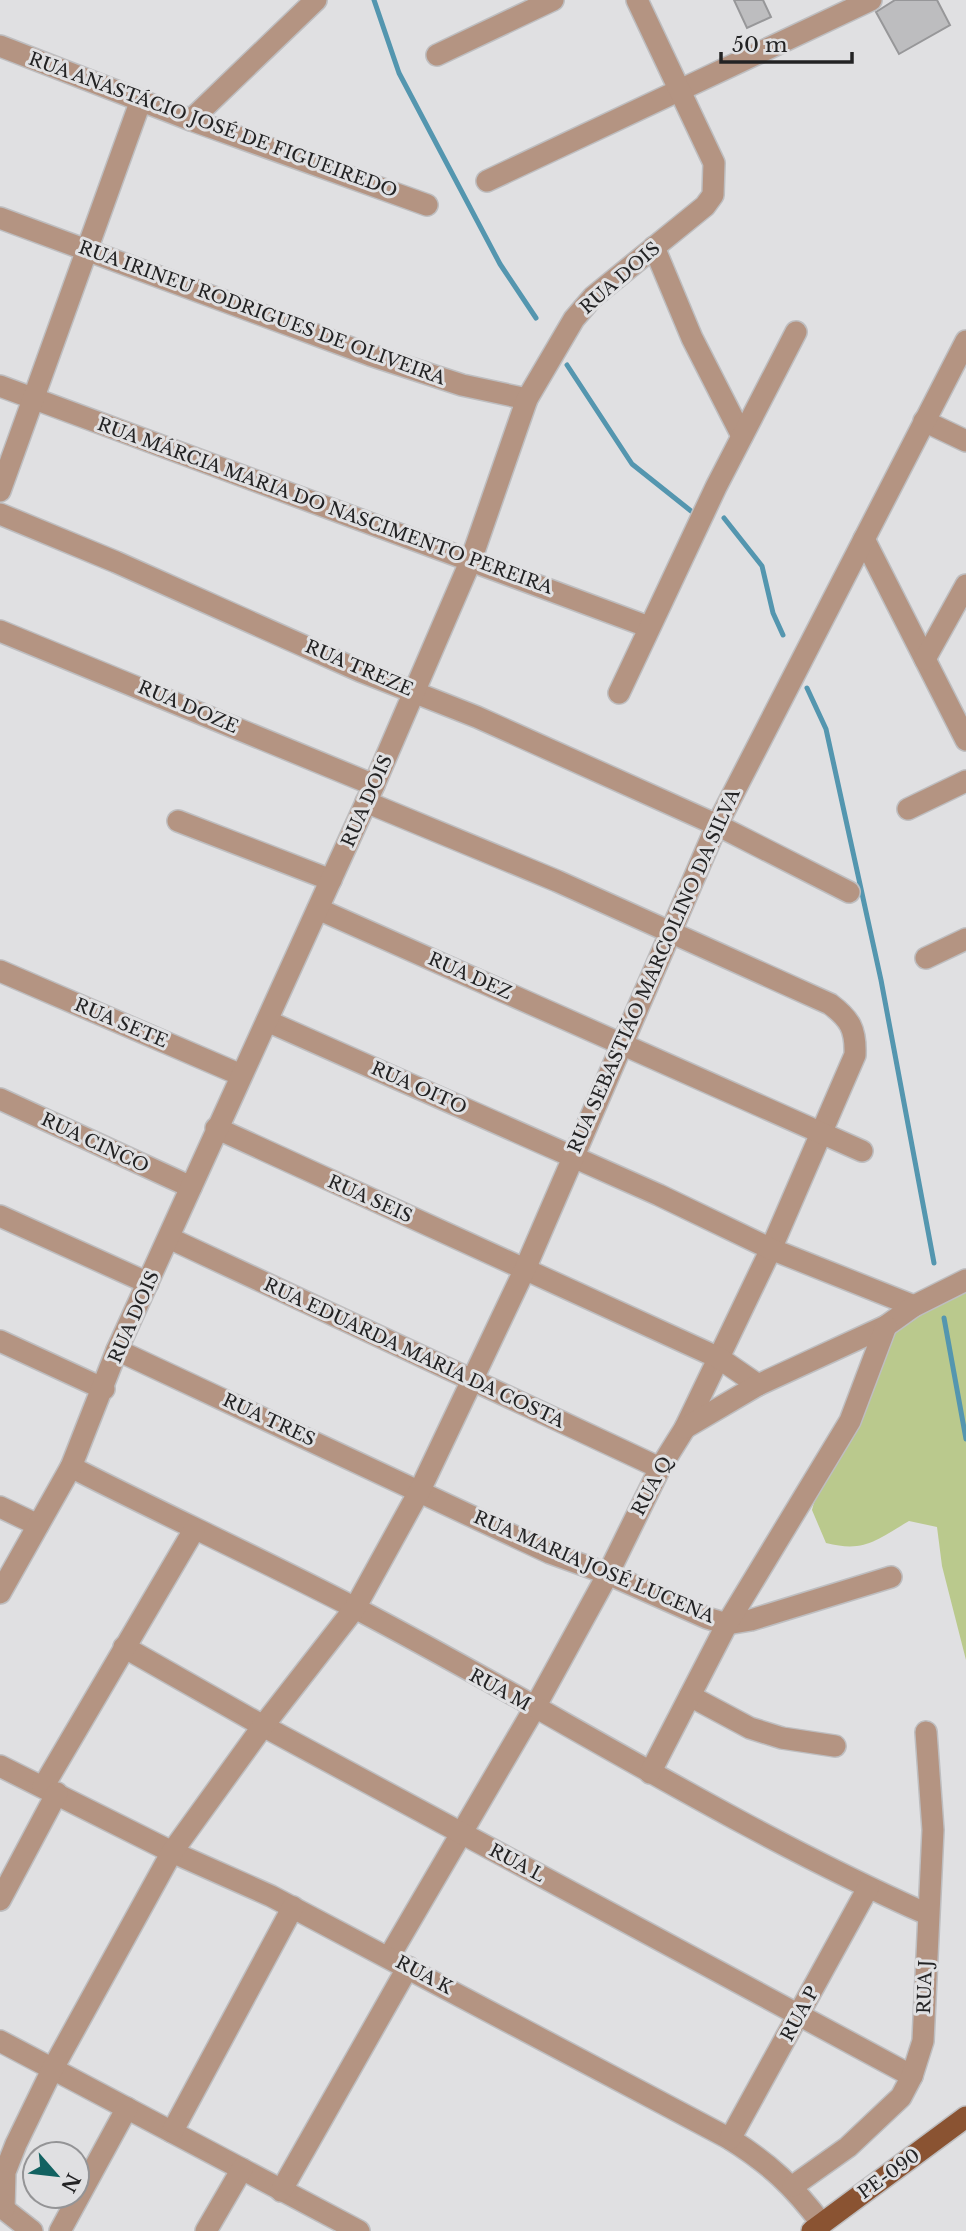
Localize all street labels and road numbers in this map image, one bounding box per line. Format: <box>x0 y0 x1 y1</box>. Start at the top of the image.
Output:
street label: RUA ANASTÁCIO JOSÉ DE FIGUEIREDO <box>26 47 401 202</box>
street label: RUA IRINEU RODRIGUES DE OLIVEIRA <box>76 236 449 390</box>
street label: RUA DOIS <box>576 237 664 319</box>
street label: RUA MÁRCIA MARIA DO NASCIMENTO PEREIRA <box>94 412 557 599</box>
street label: RUA TREZE <box>302 635 416 701</box>
street label: RUA DOZE <box>135 676 241 738</box>
street label: RUA DOIS <box>337 751 397 851</box>
street label: RUA SEBASTIÃO MARCOLINO DA SILVA <box>562 784 745 1157</box>
street label: RUA DEZ <box>425 948 515 1004</box>
street label: RUA SETE <box>71 994 171 1052</box>
street label: RUA OITO <box>368 1057 470 1119</box>
street label: RUA CINCO <box>38 1108 152 1178</box>
street label: RUA SEIS <box>324 1171 416 1227</box>
street label: RUA DOIS <box>104 1267 164 1367</box>
street label: RUA EDUARDA MARIA DA COSTA <box>260 1273 569 1433</box>
street label: RUA TRES <box>219 1389 319 1451</box>
street label: RUA Q <box>627 1453 677 1519</box>
street label: RUA MARIA JOSÉ LUCENA <box>470 1505 719 1628</box>
street label: RUA M <box>466 1664 534 1716</box>
street label: RUA L <box>485 1839 549 1887</box>
street label: RUA K <box>392 1951 457 1999</box>
street label: RUA J <box>913 1960 937 2014</box>
street label: RUA P <box>776 1983 824 2045</box>
street label: PE-090 <box>854 2144 924 2204</box>

